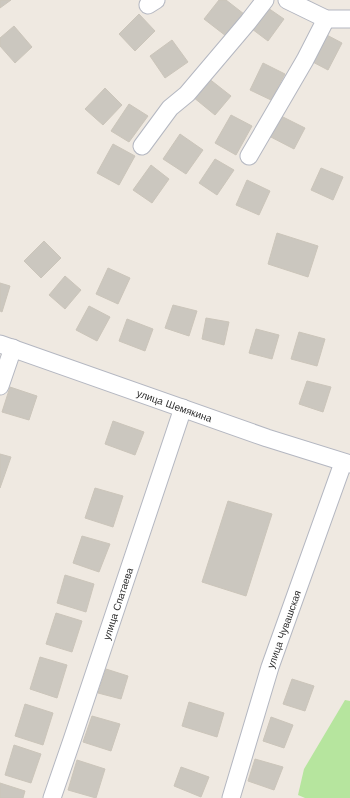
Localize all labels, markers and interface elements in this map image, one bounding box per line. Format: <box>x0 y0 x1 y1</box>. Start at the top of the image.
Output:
street label: улица Шемякина <box>135 387 214 424</box>
street label: улица Спатаева <box>100 566 135 641</box>
street label: улица Чувашская <box>265 589 303 669</box>

